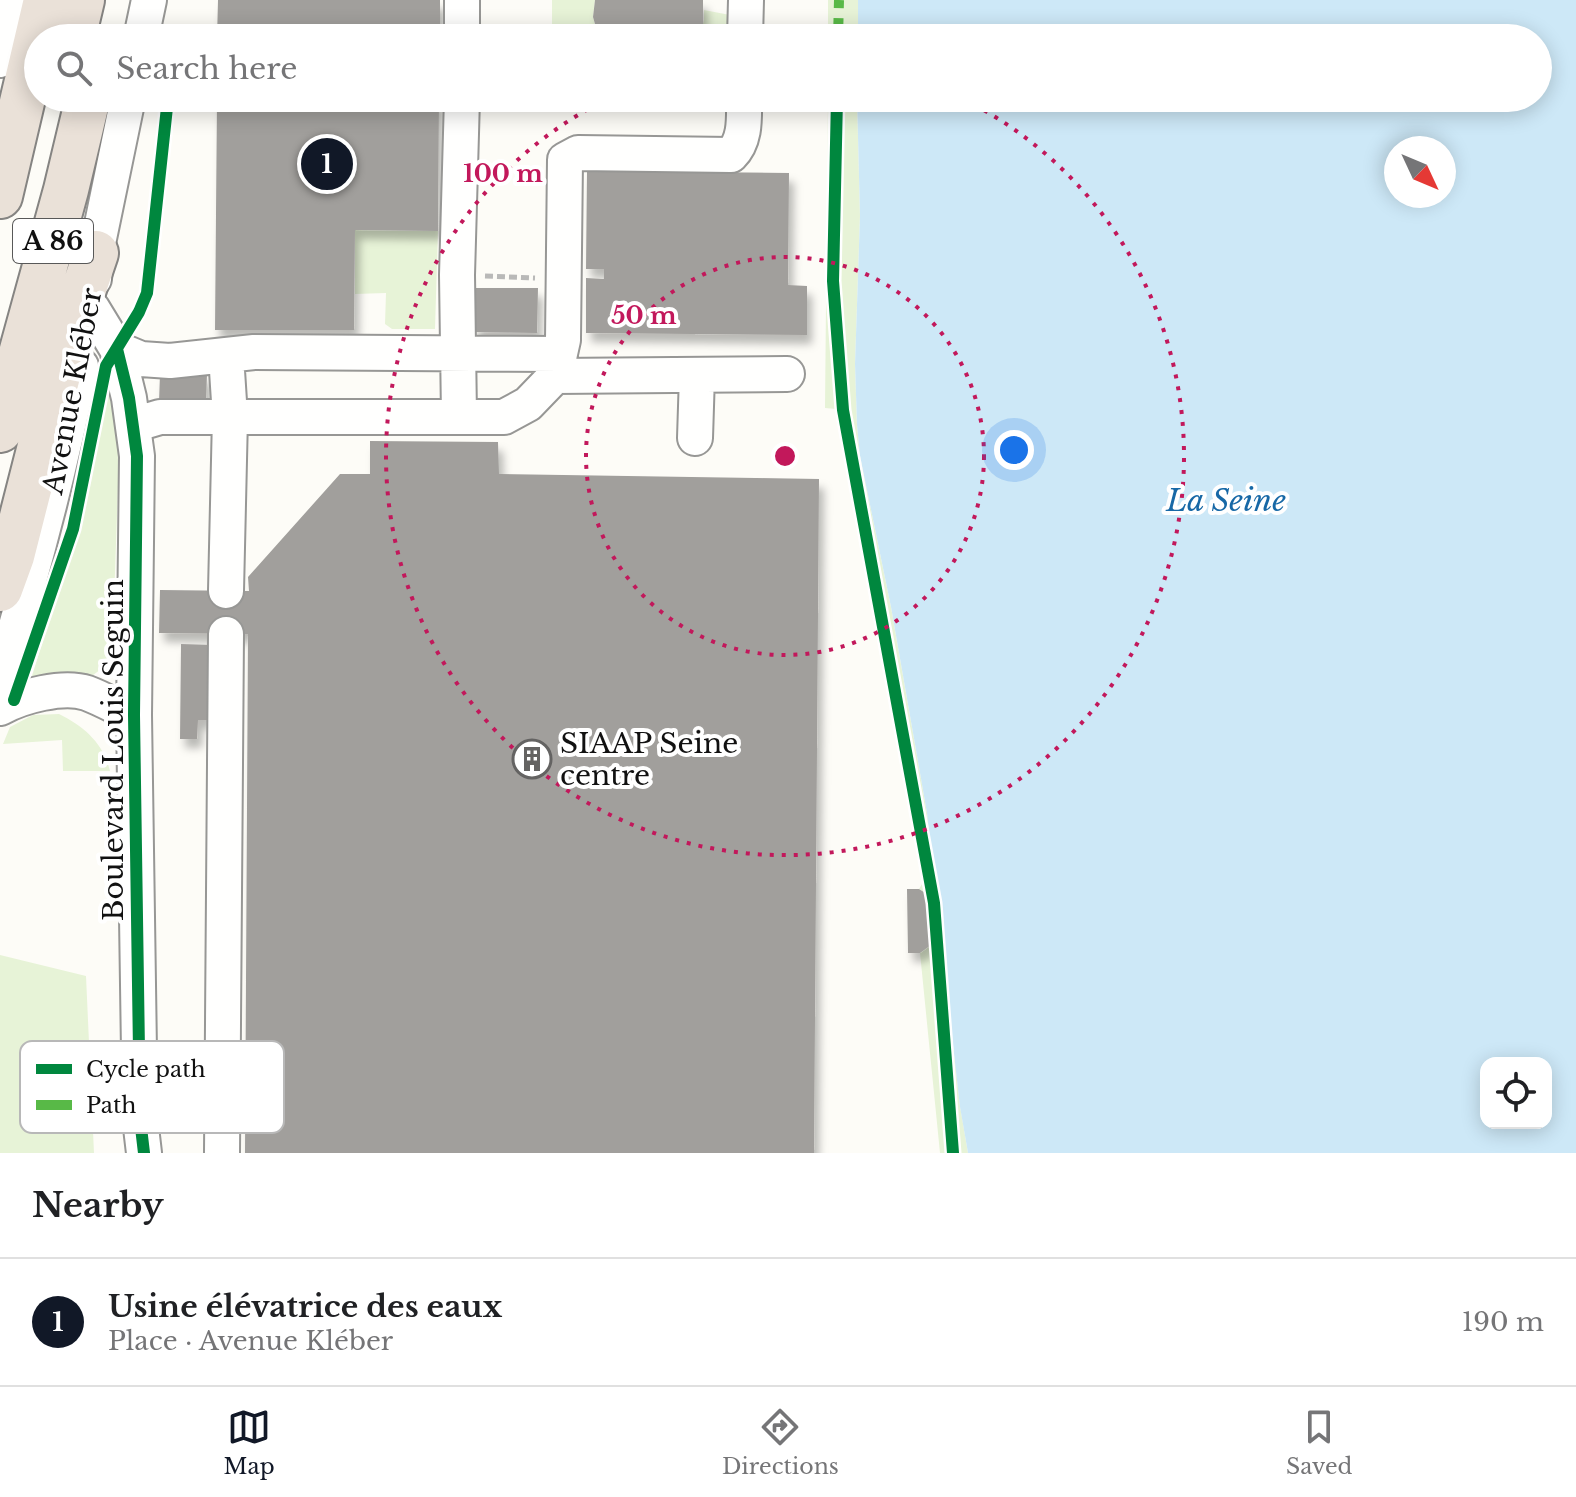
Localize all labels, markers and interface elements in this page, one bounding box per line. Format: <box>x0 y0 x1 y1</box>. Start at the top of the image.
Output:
search box <box>24 24 1552 112</box>
icon: search <box>52 46 96 90</box>
text: Search here <box>116 50 297 87</box>
pin: 1 <box>301 134 353 194</box>
north arrow <box>1384 136 1456 208</box>
text: 100 m <box>463 159 543 188</box>
road number: A 86 <box>13 219 93 263</box>
street label: Avenue Kléber <box>35 284 110 498</box>
text: 50 m <box>611 301 677 330</box>
your location <box>994 430 1034 470</box>
centre of rings <box>771 442 799 470</box>
water label: La Seine <box>1165 482 1286 519</box>
street label: Boulevard Louis Seguin <box>96 579 131 921</box>
place label: SIAAP Seine centre <box>560 726 738 793</box>
building icon: SIAAP Seine centre <box>511 738 553 780</box>
legend <box>20 1041 284 1133</box>
text: Cycle path <box>86 1056 206 1083</box>
map controls <box>1480 1057 1552 1129</box>
button: locate <box>1480 1057 1552 1129</box>
text: Path <box>86 1092 137 1119</box>
text: Nearby <box>32 1184 164 1226</box>
text: Usine élévatrice des eaux <box>108 1288 502 1325</box>
text: 1 <box>52 1306 64 1338</box>
text: 190 m <box>1462 1306 1544 1338</box>
text: Place · Avenue Kléber <box>108 1325 393 1357</box>
tab: Map <box>224 1405 275 1480</box>
tab: Directions <box>722 1405 839 1480</box>
tab: Saved <box>1286 1405 1352 1480</box>

